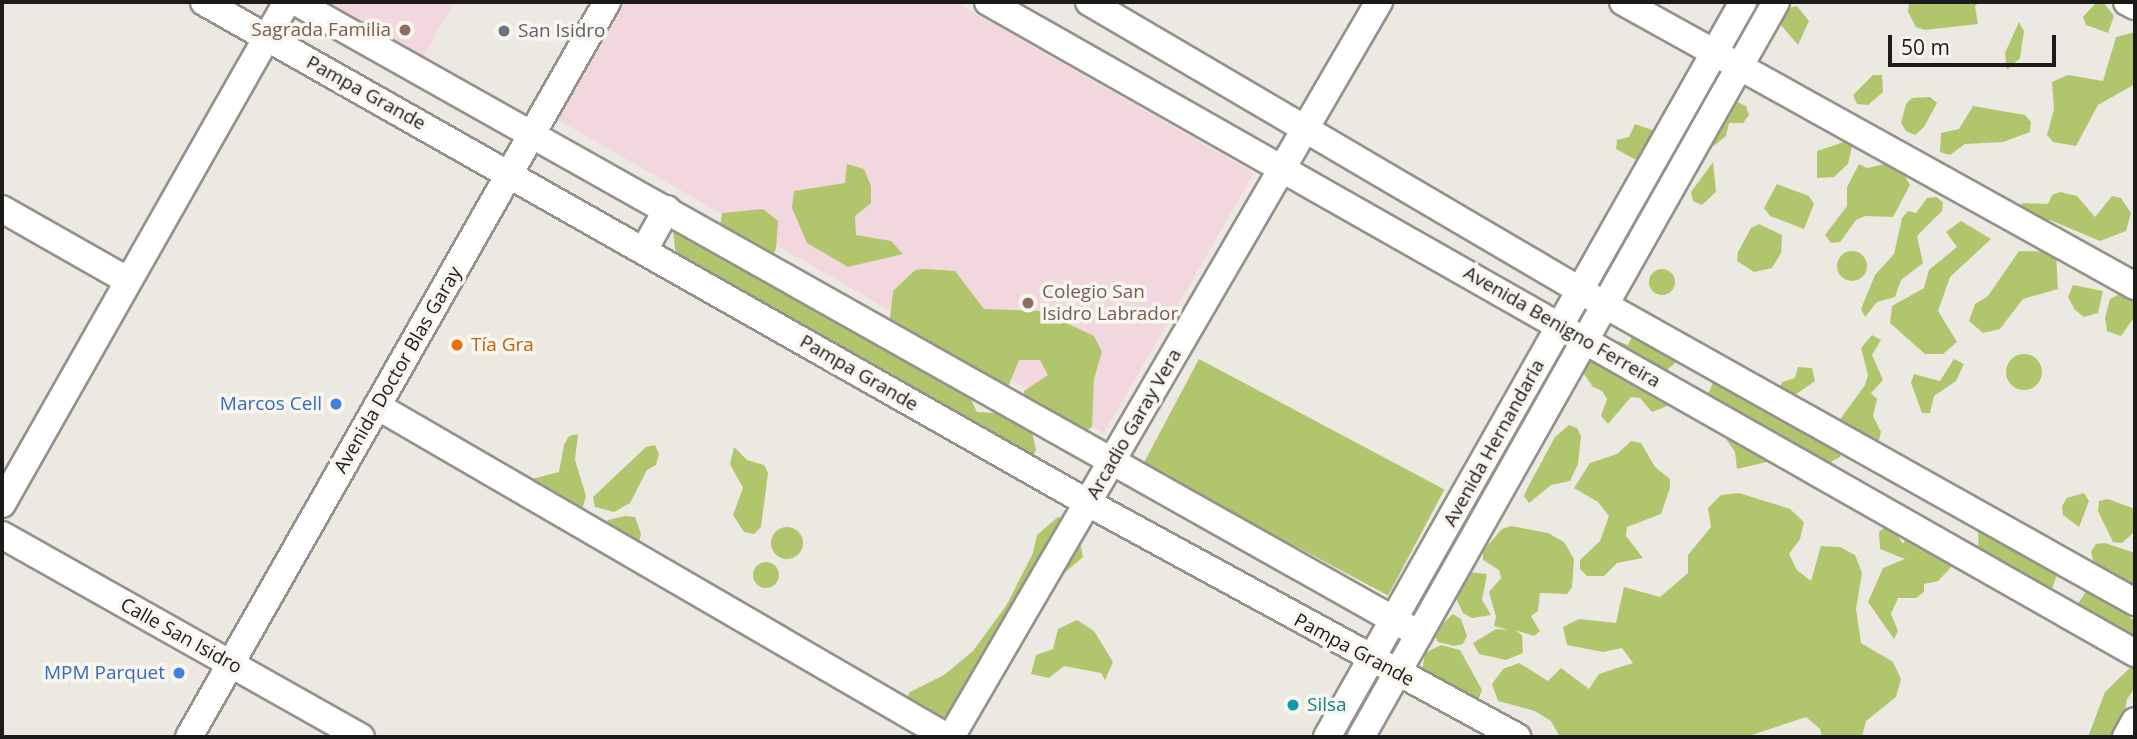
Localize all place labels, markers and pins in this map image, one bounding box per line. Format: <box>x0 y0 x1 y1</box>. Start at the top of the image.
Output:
place label: Sagrada Familia <box>251 19 391 41</box>
place label: San Isidro <box>518 20 606 42</box>
marker: Sagrada Familia <box>397 22 413 38</box>
marker: San Isidro <box>496 23 512 39</box>
place label: Colegio San Isidro Labrador <box>1042 281 1178 325</box>
marker: Colegio San Isidro Labrador <box>1020 295 1036 311</box>
place label: Tía Gra <box>471 334 534 356</box>
marker: Tía Gra <box>449 337 465 353</box>
place label: Marcos Cell <box>220 393 322 415</box>
marker: Marcos Cell <box>328 396 344 412</box>
place label: MPM Parquet <box>44 662 165 684</box>
marker: MPM Parquet <box>171 665 187 681</box>
place label: Silsa <box>1307 694 1347 716</box>
marker: Silsa <box>1285 697 1301 713</box>

